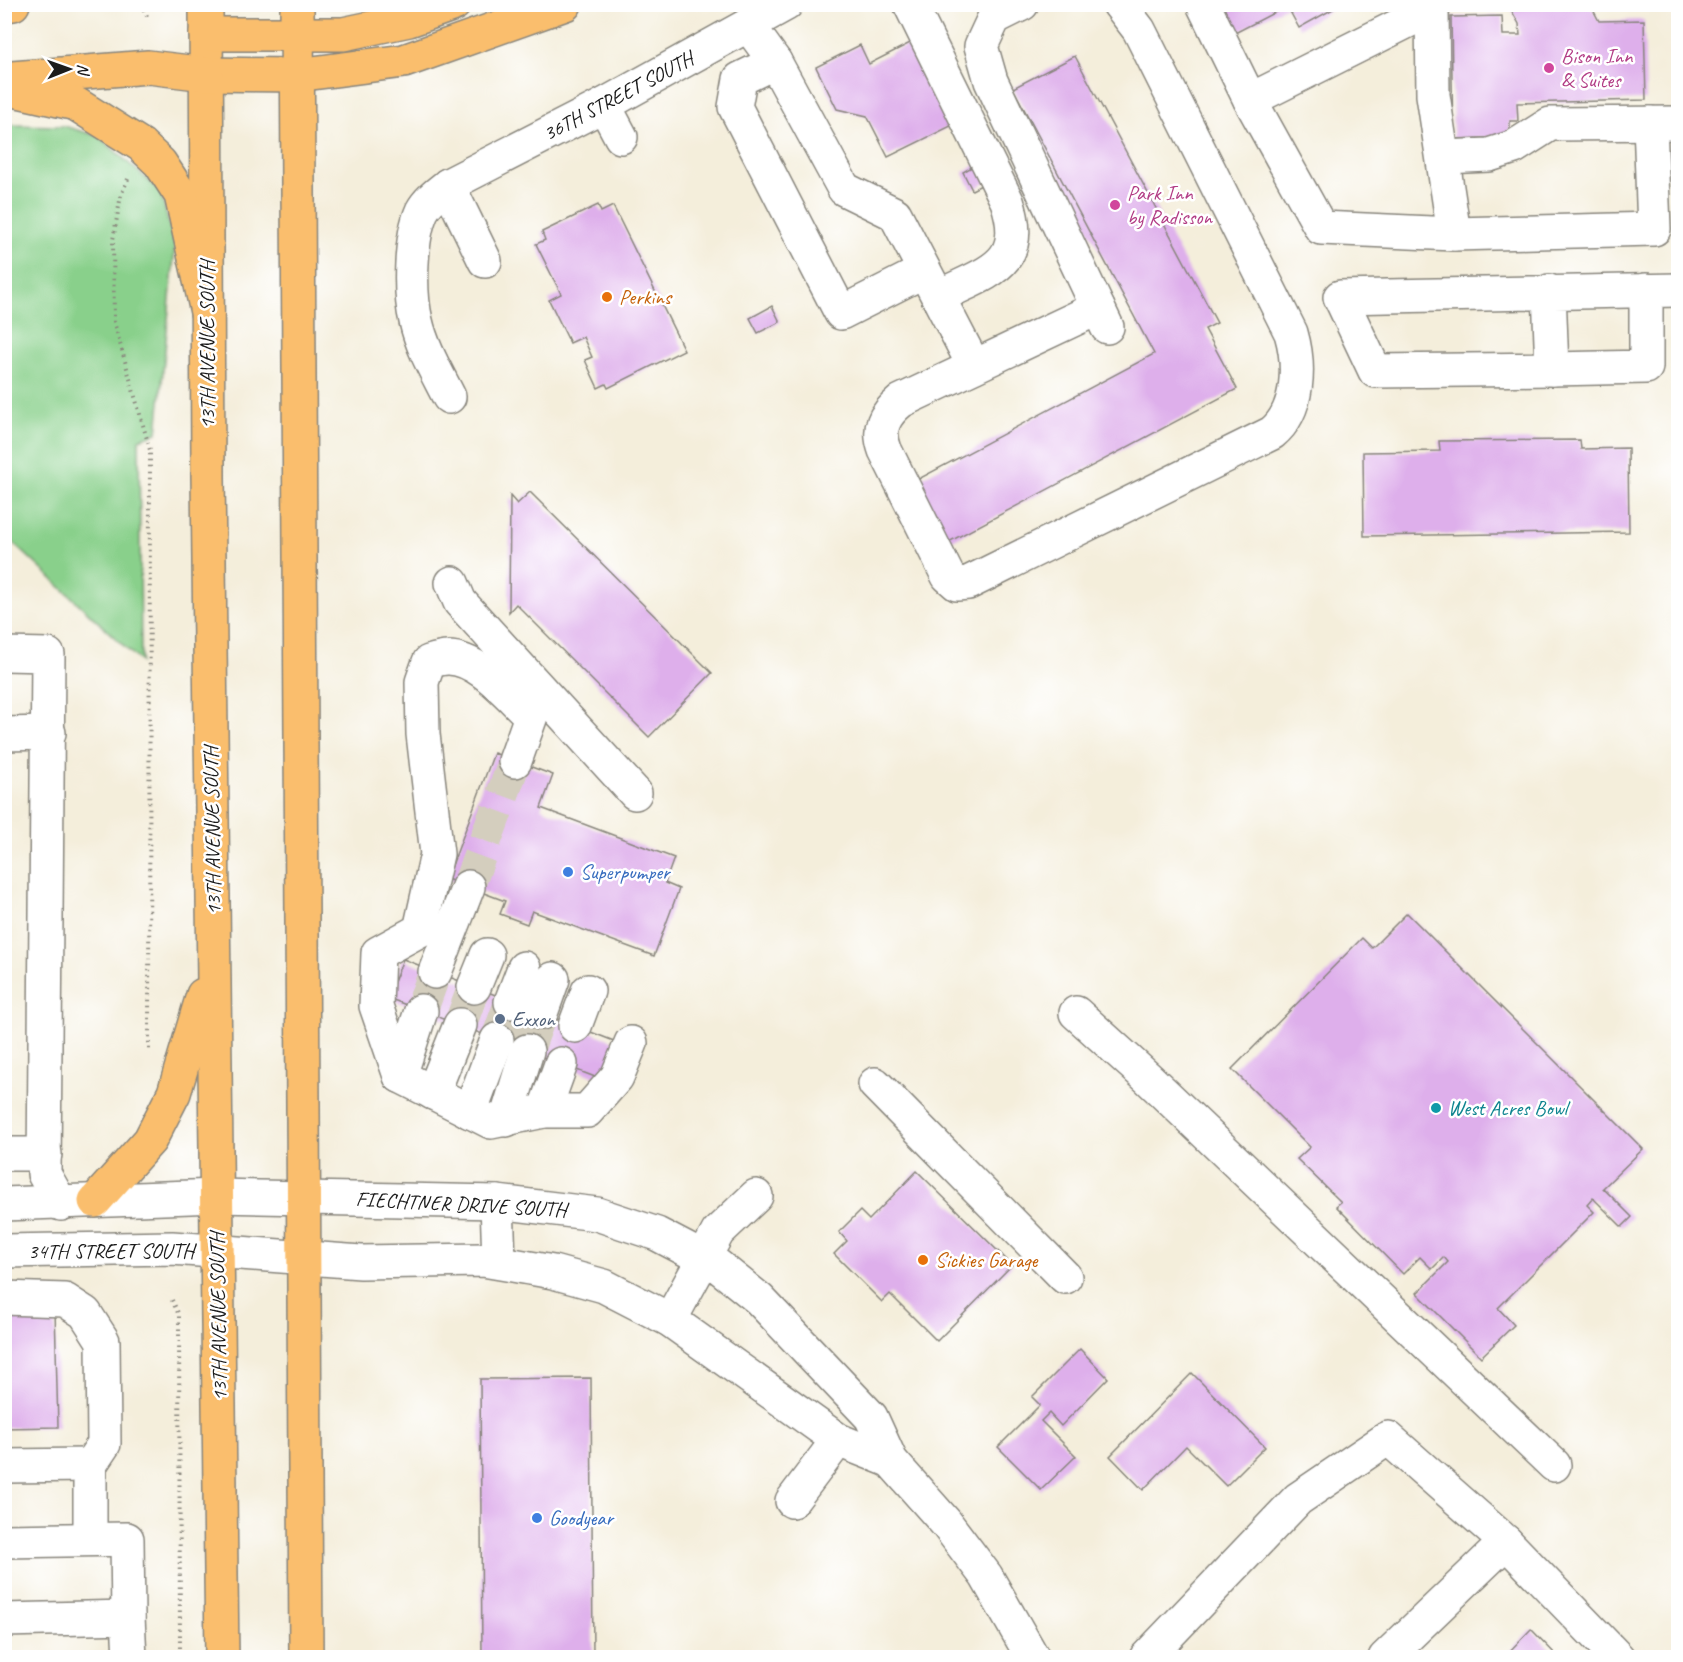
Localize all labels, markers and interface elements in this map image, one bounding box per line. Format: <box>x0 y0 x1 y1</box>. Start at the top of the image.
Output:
north arrow <box>39 39 99 99</box>
place label: Bison Inn & Suites <box>1561 43 1633 93</box>
street label: 36TH STREET SOUTH <box>539 44 700 146</box>
marker: Bison Inn & Suites <box>1542 61 1556 75</box>
text: N <box>73 64 93 77</box>
place label: Park Inn by Radisson <box>1127 180 1214 230</box>
marker: Park Inn by Radisson <box>1108 198 1122 212</box>
street label: 13TH AVENUE SOUTH <box>194 258 220 429</box>
place label: Perkins <box>619 284 673 310</box>
marker: Perkins <box>600 290 614 304</box>
street label: 13TH AVENUE SOUTH <box>197 743 226 915</box>
place label: Superpumper <box>580 859 671 885</box>
marker: Superpumper <box>561 865 575 879</box>
place label: Exxon <box>512 1006 556 1032</box>
marker: Exxon <box>493 1012 507 1026</box>
place label: West Acres Bowl <box>1448 1095 1571 1121</box>
marker: West Acres Bowl <box>1429 1101 1443 1115</box>
street label: FIECHTNER DRIVE SOUTH <box>355 1186 570 1223</box>
street label: 13TH AVENUE SOUTH <box>203 1229 232 1401</box>
street label: 34TH STREET SOUTH <box>28 1238 197 1264</box>
place label: Sickies Garage <box>935 1247 1039 1273</box>
marker: Sickies Garage <box>916 1253 930 1267</box>
place label: Goodyear <box>549 1505 614 1531</box>
marker: Goodyear <box>530 1511 544 1525</box>

